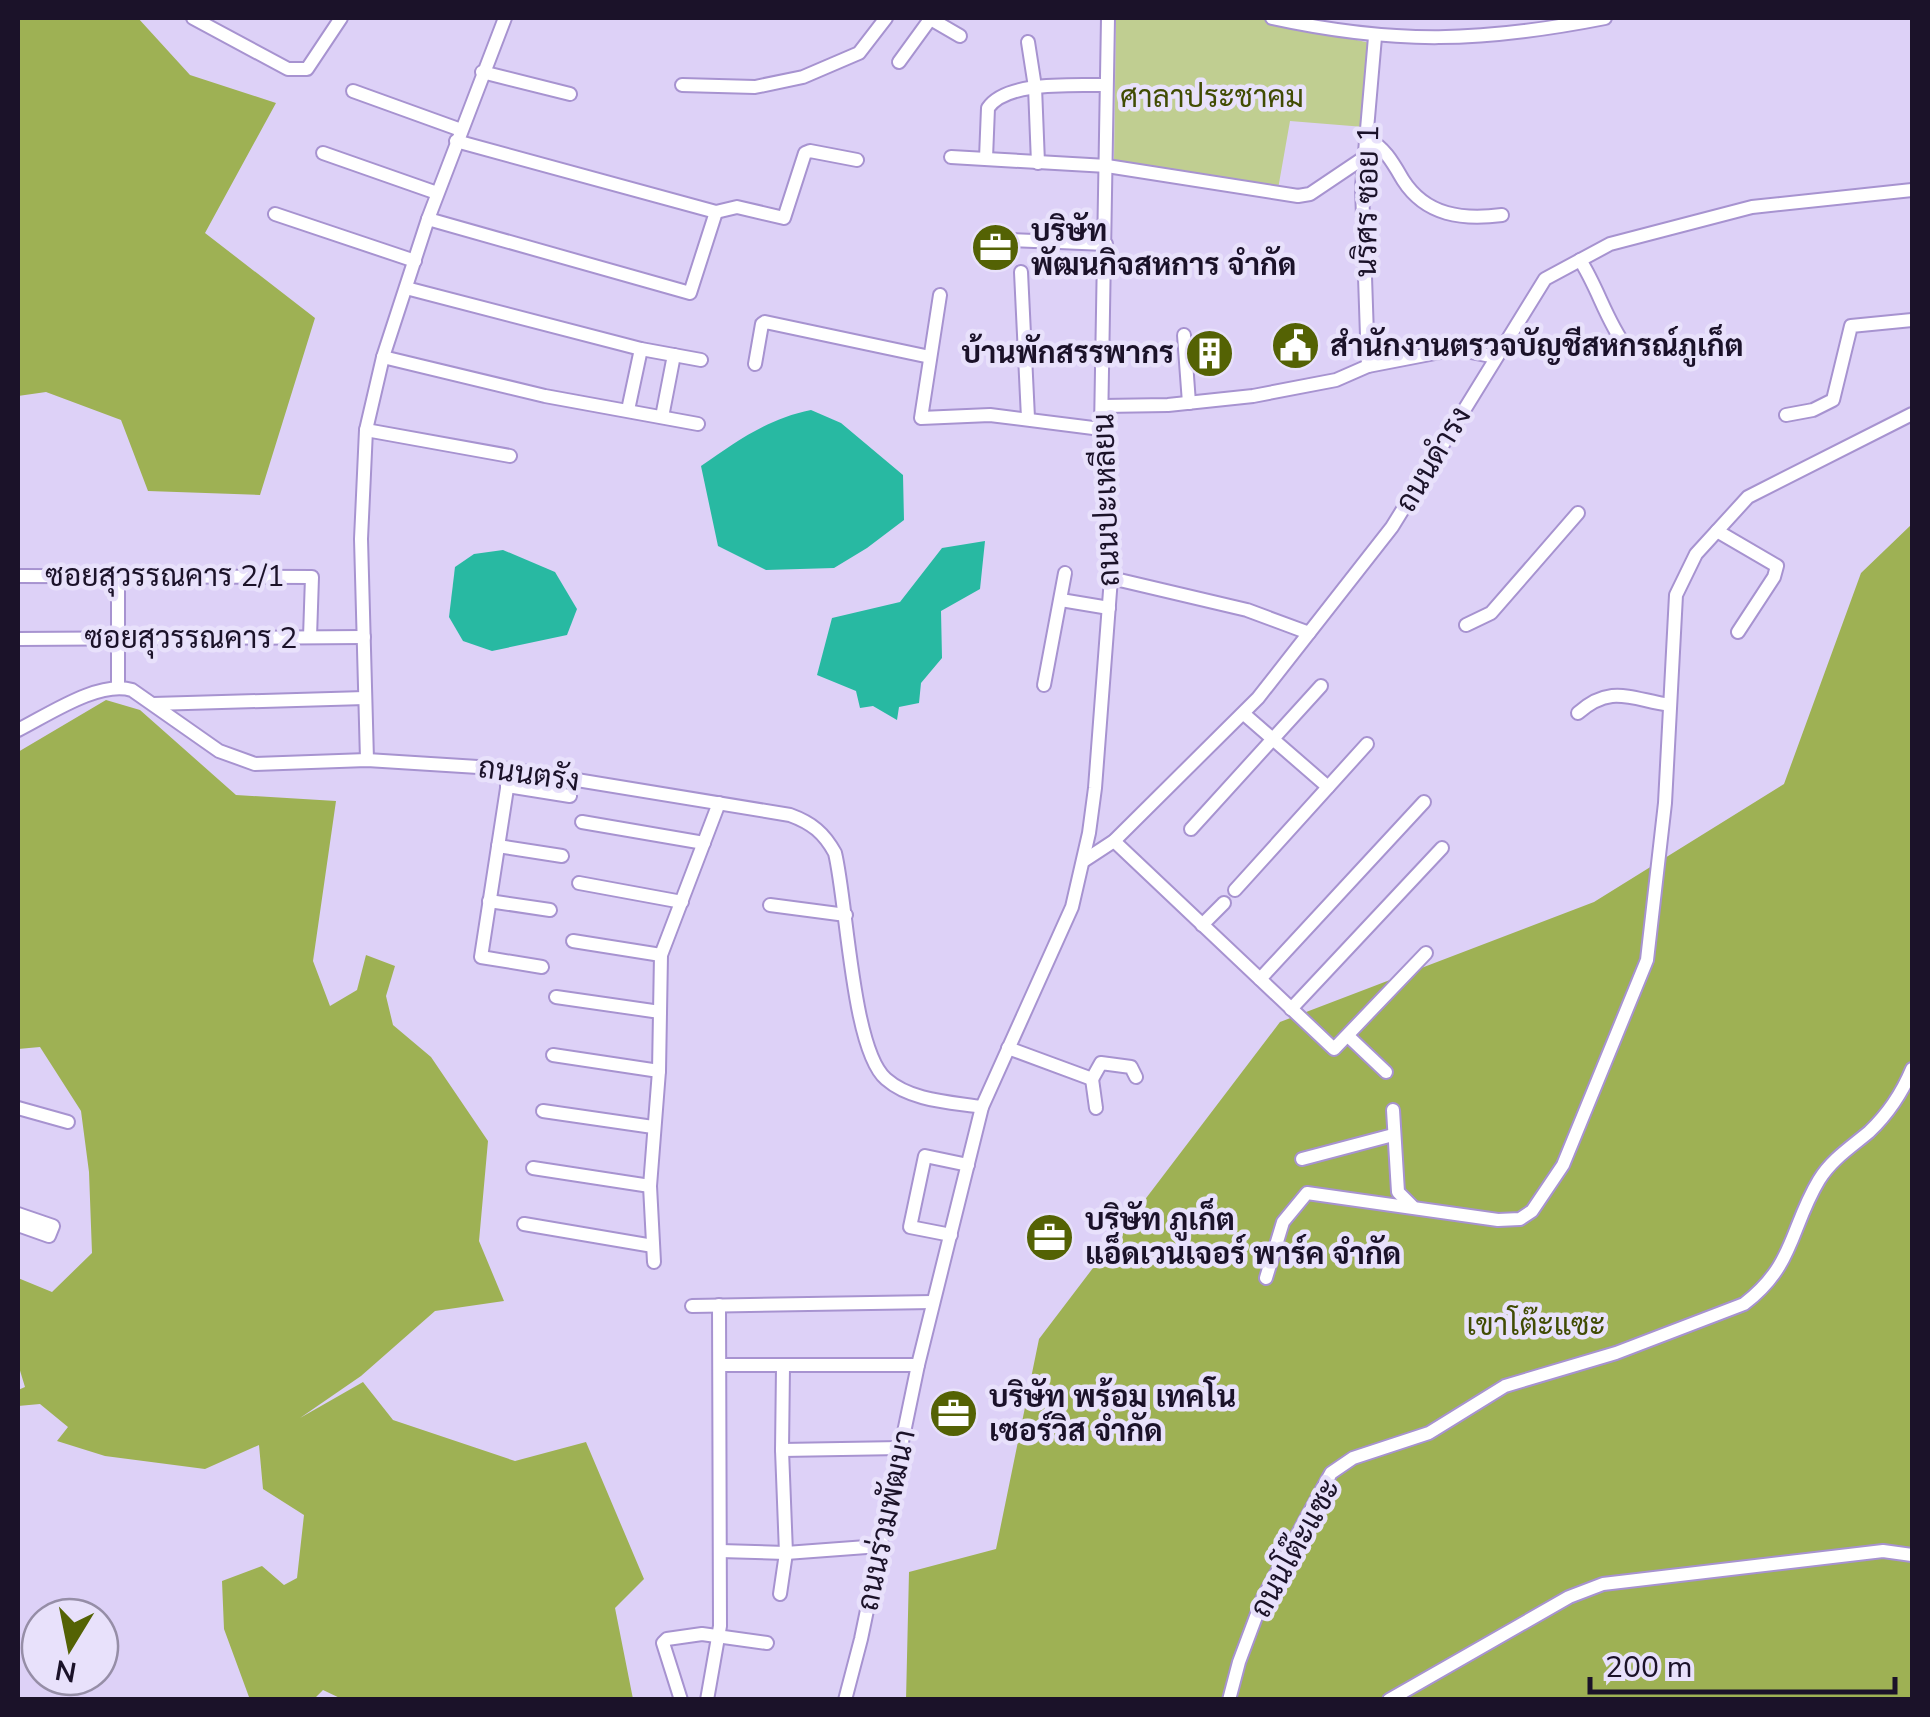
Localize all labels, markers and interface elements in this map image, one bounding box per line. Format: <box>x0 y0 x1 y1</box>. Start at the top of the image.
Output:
park label: ศาลาประชาคม <box>1120 77 1304 118</box>
street label: นริศร ซอย 1 <box>1346 124 1389 278</box>
place label: บริษัท พัฒนกิจสหการ จำกัด <box>1031 211 1296 286</box>
office icon: บริษัท พัฒนกิจสหการ จำกัด <box>970 222 1022 274</box>
public building icon: สำนักงานตรวจบัญชีสหกรณ์ภูเก็ต <box>1269 320 1321 372</box>
place label: สำนักงานตรวจบัญชีสหกรณ์ภูเก็ต <box>1330 324 1744 367</box>
building icon: บ้านพักสรรพากร <box>1183 327 1235 379</box>
place label: บ้านพักสรรพากร <box>961 333 1174 374</box>
street label: ถนนดำรง <box>1386 399 1481 520</box>
street label: ถนนปะเหลียน <box>1083 413 1130 587</box>
street label: ซอยสุวรรณคาร 2/1 <box>45 556 285 597</box>
street label: ซอยสุวรรณคาร 2 <box>85 618 297 659</box>
street label: ถนนตรัง <box>476 747 582 802</box>
place label: บริษัท ภูเก็ต แอ็ดเวนเจอร์ พาร์ค จำกัด <box>1085 1198 1401 1275</box>
office icon: บริษัท ภูเก็ต แอ็ดเวนเจอร์ พาร์ค จำกัด <box>1024 1211 1076 1263</box>
park label: เขาโต๊ะแซะ <box>1466 1305 1606 1346</box>
place label: บริษัท พร้อม เทคโน เซอร์วิส จำกัด <box>989 1376 1236 1452</box>
office icon: บริษัท พร้อม เทคโน เซอร์วิส จำกัด <box>928 1388 980 1440</box>
street label: ถนนร่วมพัฒนา <box>847 1426 926 1614</box>
street label: ถนนโต๊ะแซะ <box>1240 1471 1350 1625</box>
north arrow <box>20 1597 120 1697</box>
scale bar <box>1590 1632 1895 1694</box>
text: 200 m <box>1605 1647 1692 1688</box>
text: N <box>52 1650 79 1691</box>

